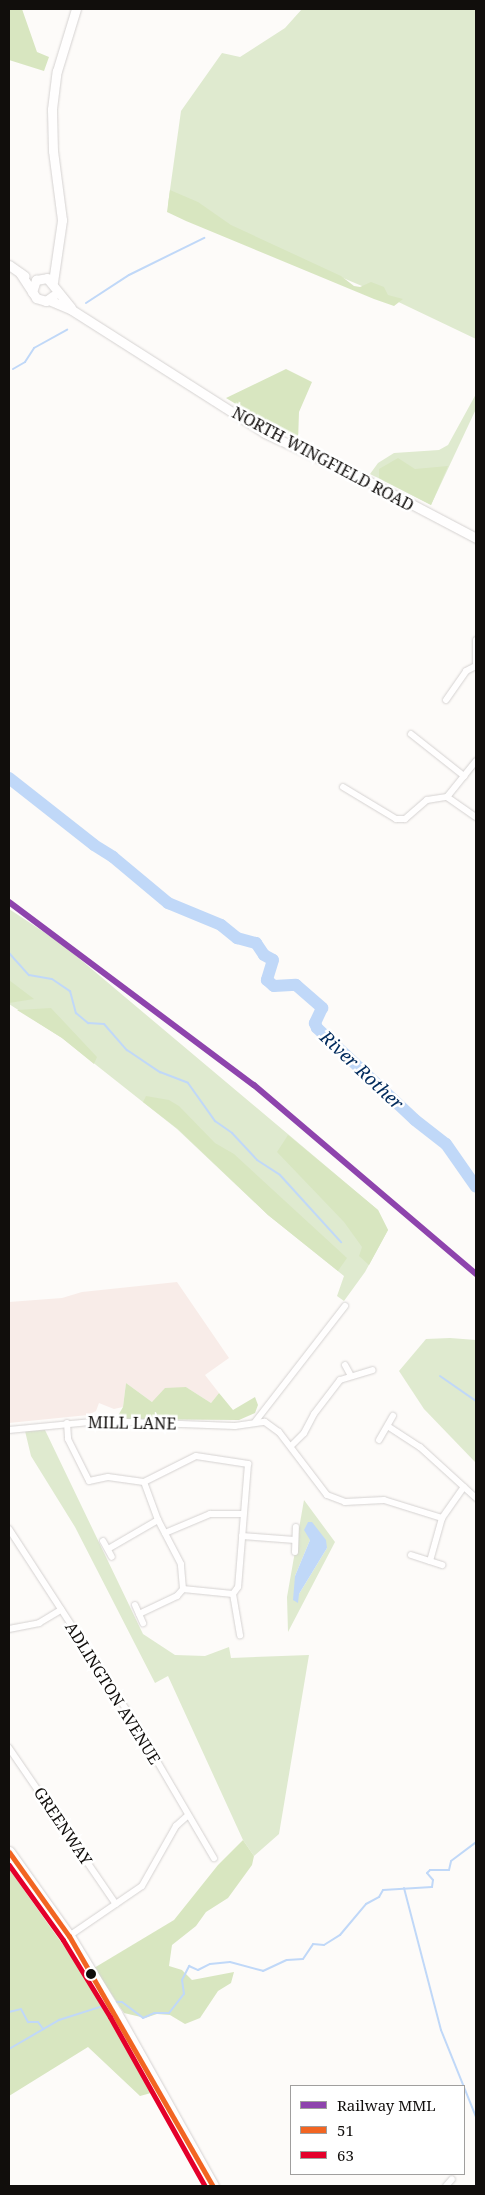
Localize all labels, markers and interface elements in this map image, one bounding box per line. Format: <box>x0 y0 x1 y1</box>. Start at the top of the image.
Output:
street label: NORTH WINGFIELD ROAD <box>229 403 417 515</box>
water label: River Rother <box>316 1026 408 1114</box>
street label: MILL LANE <box>88 1413 176 1433</box>
street label: ADLINGTON AVENUE <box>61 1618 165 1768</box>
street label: GREENWAY <box>30 1783 96 1869</box>
unlabelled marker <box>86 1969 96 1979</box>
legend <box>290 2085 465 2175</box>
text: Railway MML <box>337 2095 436 2115</box>
text: 51 <box>337 2120 354 2140</box>
text: 63 <box>337 2145 354 2165</box>

